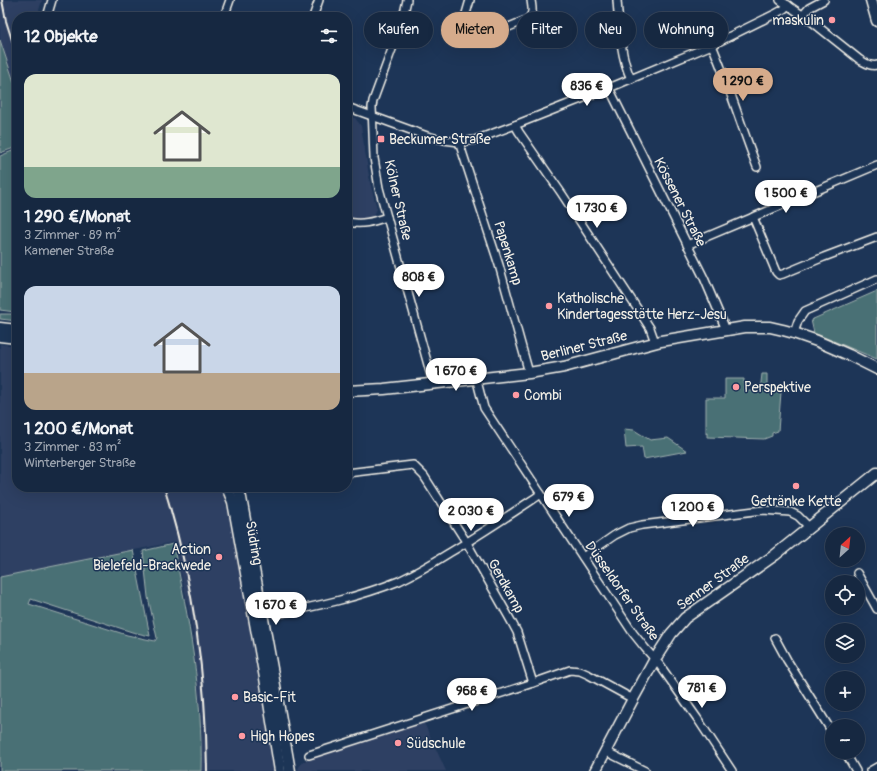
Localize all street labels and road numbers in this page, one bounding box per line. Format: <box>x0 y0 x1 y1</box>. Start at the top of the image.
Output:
street label: Kössener Straße <box>650 155 710 250</box>
street label: Kölner Straße <box>380 158 416 242</box>
street label: Papenkamp <box>490 219 526 288</box>
street label: Berliner Straße <box>539 327 629 365</box>
street label: Südring <box>242 520 266 566</box>
street label: Düsseldorfer Straße <box>581 538 663 644</box>
street label: Senner Straße <box>673 550 753 614</box>
street label: Gerdkamp <box>484 556 528 616</box>

